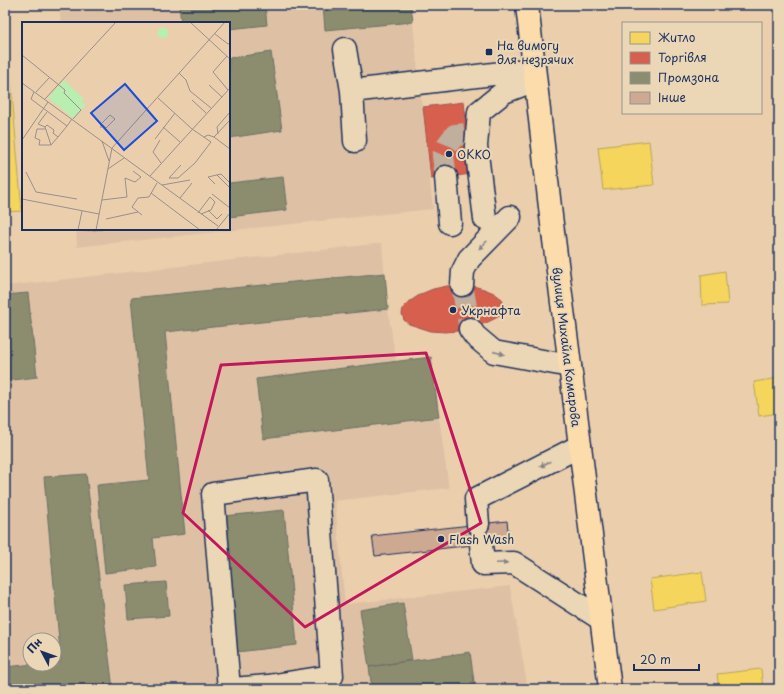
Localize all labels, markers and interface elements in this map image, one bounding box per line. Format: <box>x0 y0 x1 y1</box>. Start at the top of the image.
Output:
inset map <box>22 22 230 230</box>
legend <box>622 22 762 114</box>
text: Житло <box>658 28 696 46</box>
place label: На вимогу для незрячих <box>497 36 574 68</box>
marker: На вимогу для незрячих <box>484 47 494 57</box>
text: Торгівля <box>658 48 707 66</box>
text: Промзона <box>658 68 720 86</box>
text: Інше <box>658 88 686 106</box>
place label: ОККО <box>457 145 491 163</box>
marker: ОККО <box>444 149 454 159</box>
one-way arrow <box>478 240 488 250</box>
street label: вулиця Михайла Комарова <box>548 266 586 429</box>
place label: Укрнафта <box>461 301 521 319</box>
marker: Укрнафта <box>448 305 458 315</box>
one-way arrow <box>493 350 505 356</box>
one-way arrow <box>539 460 551 467</box>
place label: Flash Wash <box>449 530 514 548</box>
marker: Flash Wash <box>436 534 446 544</box>
one-way arrow <box>496 560 508 567</box>
north arrow <box>22 632 62 672</box>
text: Пн <box>22 634 46 657</box>
scale bar <box>634 646 699 672</box>
text: 20 m <box>640 650 671 668</box>

